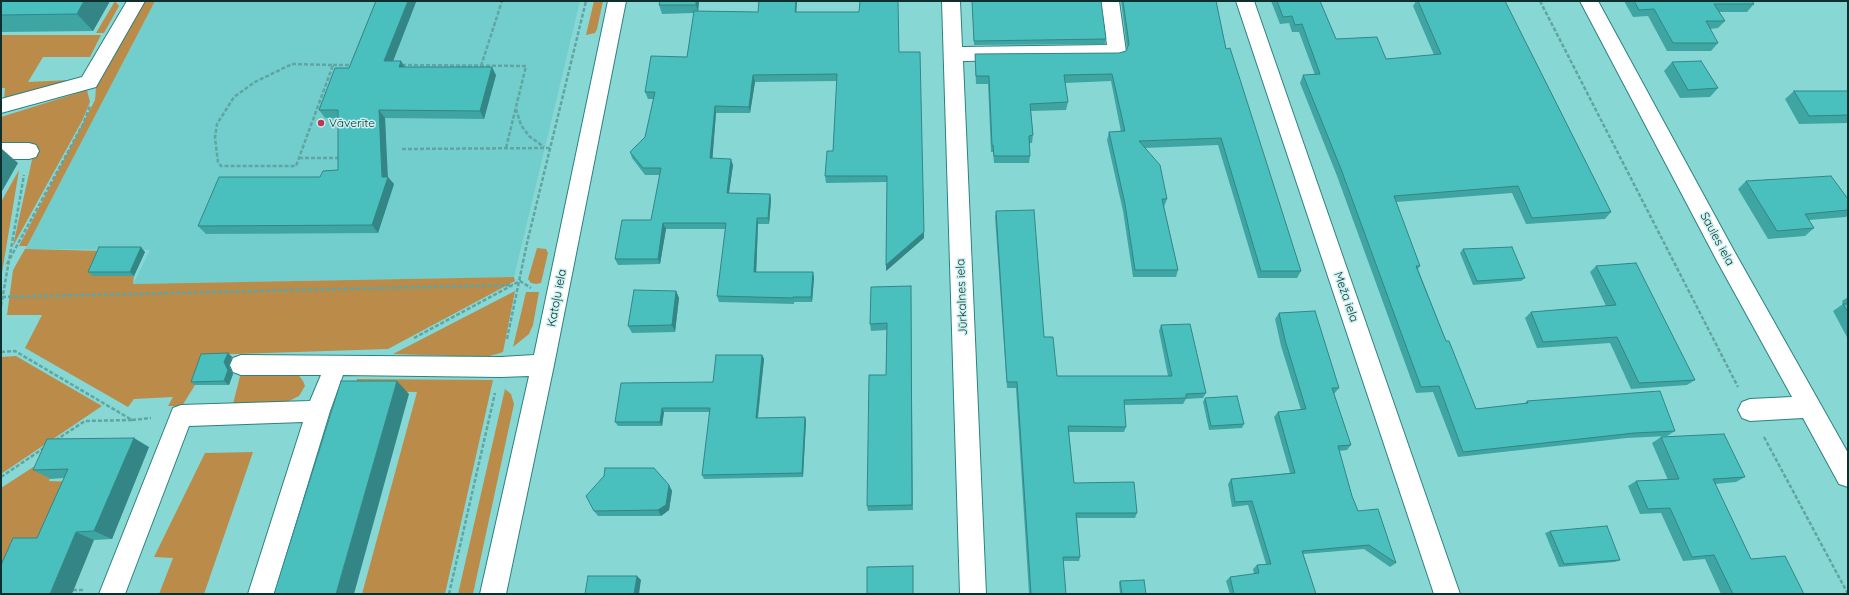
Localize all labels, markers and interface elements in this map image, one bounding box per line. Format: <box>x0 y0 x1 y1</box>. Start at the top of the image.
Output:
place label: Vāverīte <box>329 116 375 130</box>
marker: Vāverīte <box>316 118 326 128</box>
street label: Saules iela <box>1697 210 1737 268</box>
street label: Jūrkalnes iela <box>953 258 971 336</box>
street label: Katoļu iela <box>544 268 570 328</box>
street label: Meža iela <box>1331 270 1361 324</box>

